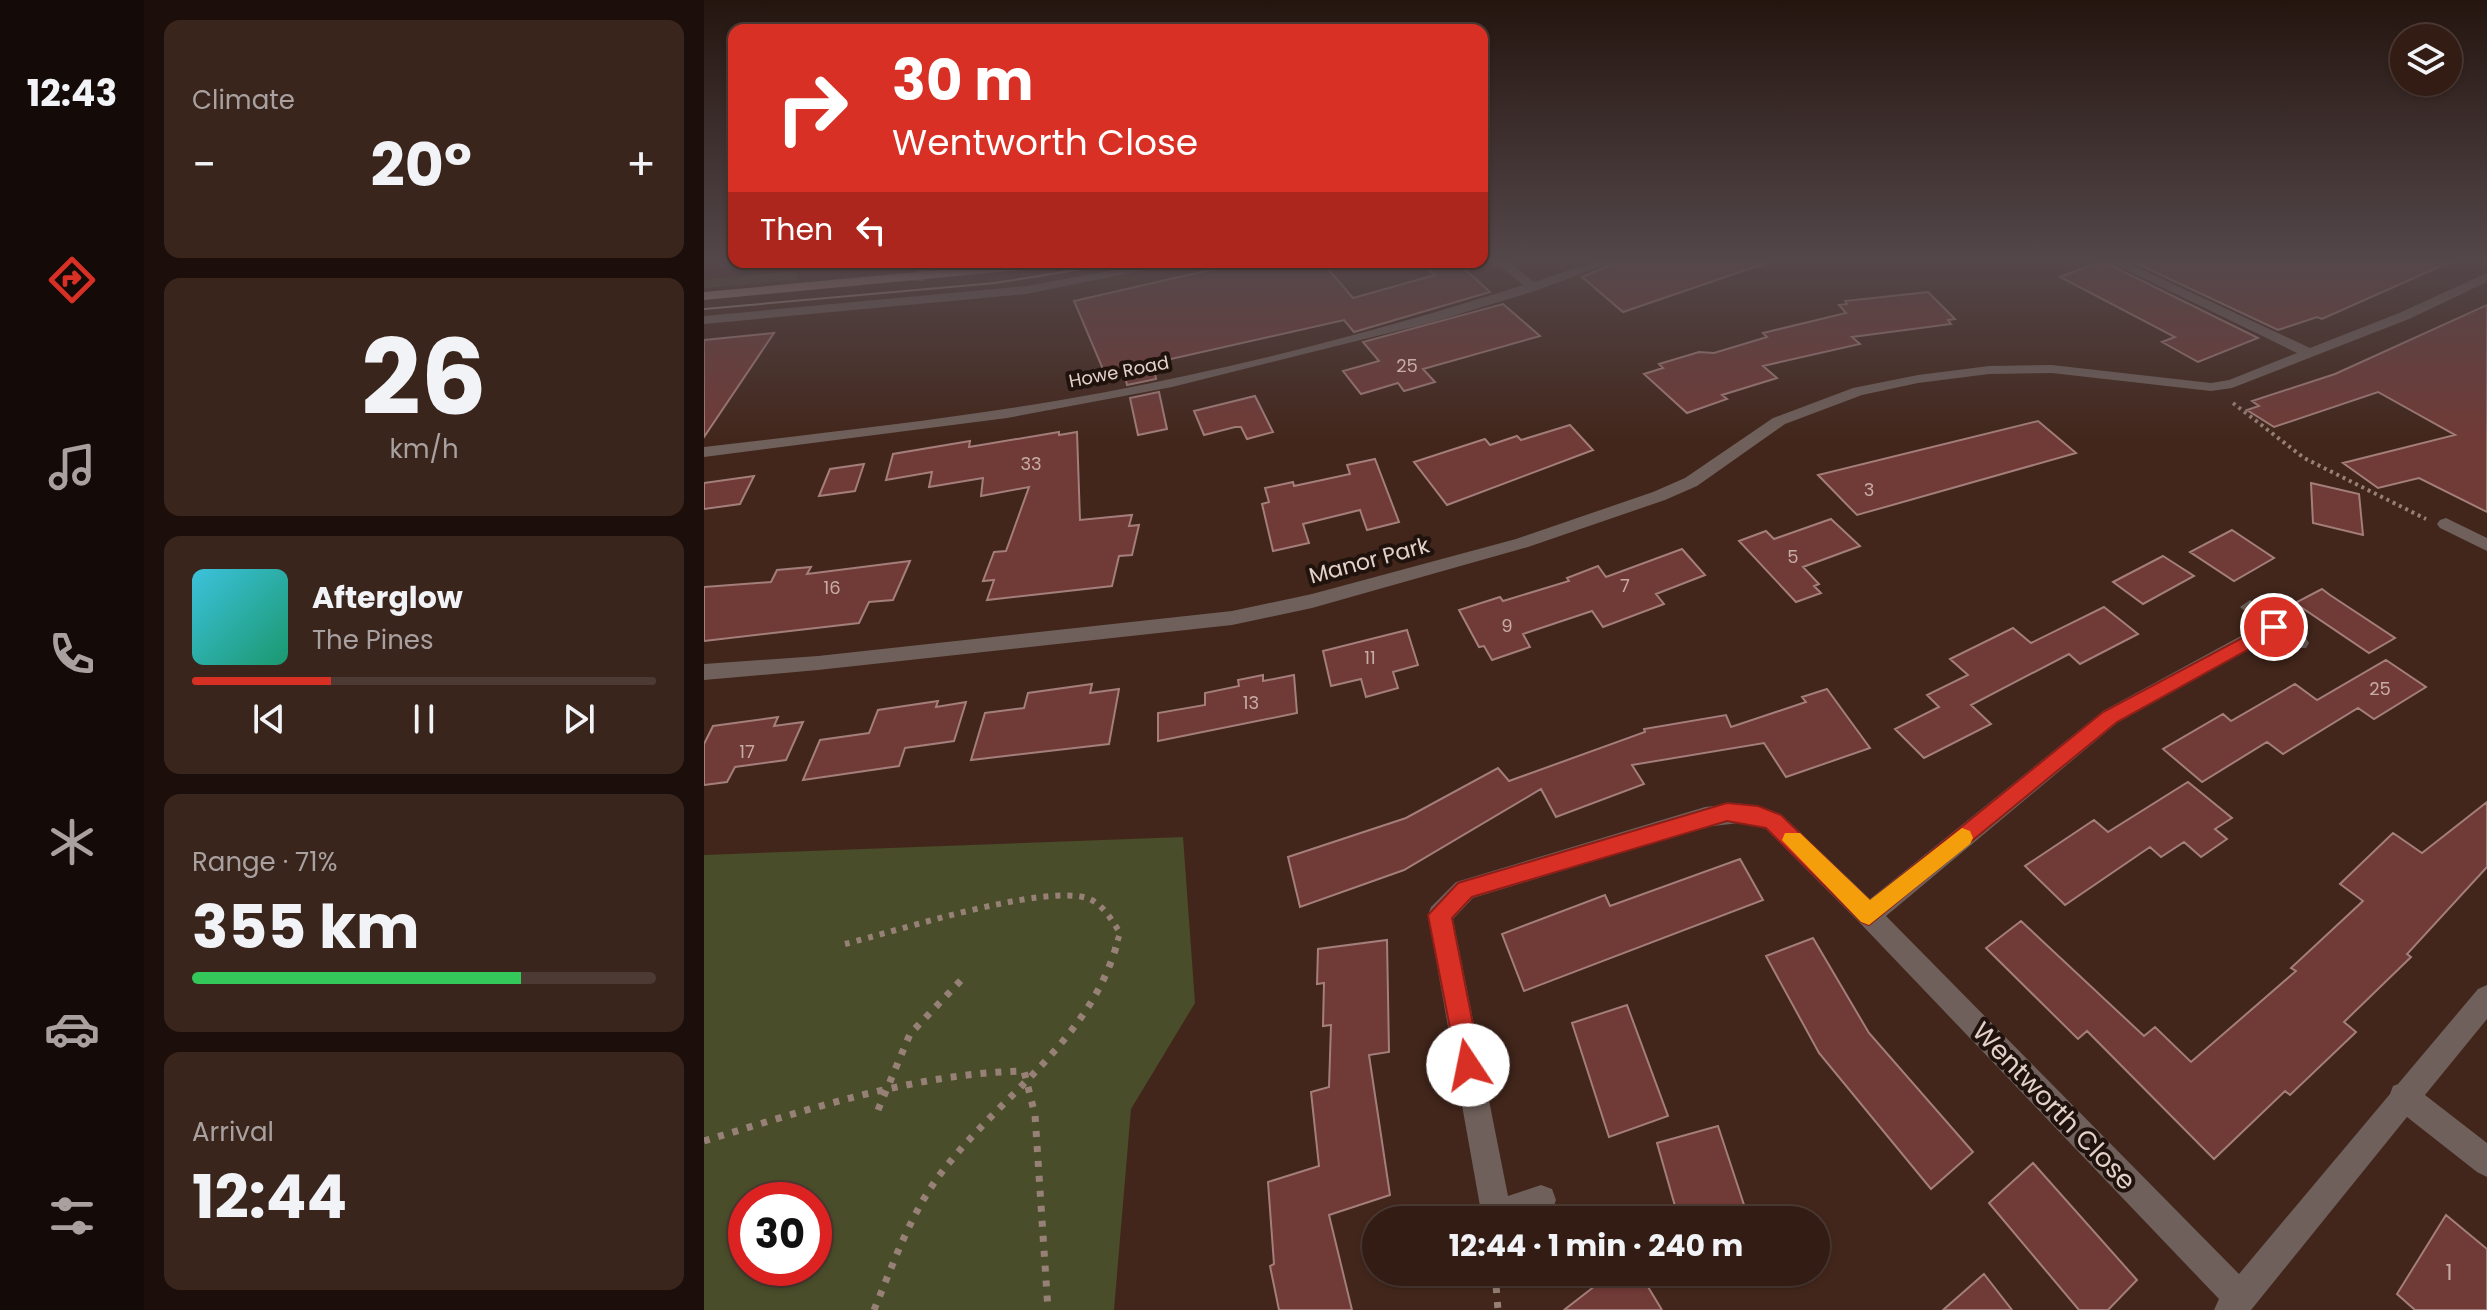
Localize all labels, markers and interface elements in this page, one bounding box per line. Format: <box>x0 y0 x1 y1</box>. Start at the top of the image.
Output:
map controls <box>2390 24 2462 96</box>
button: layers <box>2390 24 2462 96</box>
text: 30 m <box>892 41 1034 120</box>
icon: right <box>760 56 864 160</box>
text: 12:43 <box>27 68 117 119</box>
text: Climate <box>192 82 295 118</box>
text: Wentworth Close <box>892 117 1198 168</box>
text: 20° <box>371 123 472 207</box>
text: − <box>192 134 216 195</box>
text: + <box>626 134 656 195</box>
text: Then <box>760 208 833 251</box>
icon: left <box>849 208 893 252</box>
icon: directions <box>44 252 100 308</box>
text: 26 <box>361 305 487 450</box>
street label: Howe Road <box>1067 350 1171 393</box>
house number: 25 <box>1396 353 1418 378</box>
text: km/h <box>389 431 459 467</box>
icon: music <box>44 439 100 495</box>
house number: 33 <box>1020 451 1042 476</box>
house number: 3 <box>1864 477 1874 502</box>
street label: Manor Park <box>1306 529 1433 591</box>
house number: 5 <box>1787 544 1799 569</box>
house number: 7 <box>1620 573 1630 598</box>
house number: 16 <box>823 575 841 600</box>
text: Afterglow <box>312 576 463 619</box>
pin <box>2240 593 2308 661</box>
icon: arrive <box>2252 605 2296 649</box>
house number: 9 <box>1501 613 1513 638</box>
text: The Pines <box>312 622 434 658</box>
icon: phone <box>44 626 100 682</box>
house number: 11 <box>1364 645 1376 670</box>
house number: 25 <box>2369 676 2391 701</box>
house number: 13 <box>1243 690 1259 715</box>
icon: previous <box>247 697 291 741</box>
icon: pause <box>402 697 446 741</box>
icon: next <box>557 697 601 741</box>
house number: 17 <box>739 739 755 764</box>
icon: climate <box>44 814 100 870</box>
text: Range · 71% <box>192 844 337 880</box>
text: 355 km <box>192 885 420 969</box>
icon: car <box>44 1001 100 1057</box>
street label: Wentworth Close <box>1964 1014 2144 1198</box>
position arrow <box>1426 1023 1510 1107</box>
text: Arrival <box>192 1114 274 1150</box>
text: 12:44 <box>192 1155 347 1239</box>
speed limit sign: 30 <box>728 1182 832 1286</box>
icon: filters <box>44 1188 100 1244</box>
text: 12:44 · 1 min · 240 m <box>1449 1224 1743 1267</box>
house number: 1 <box>2445 1257 2453 1288</box>

